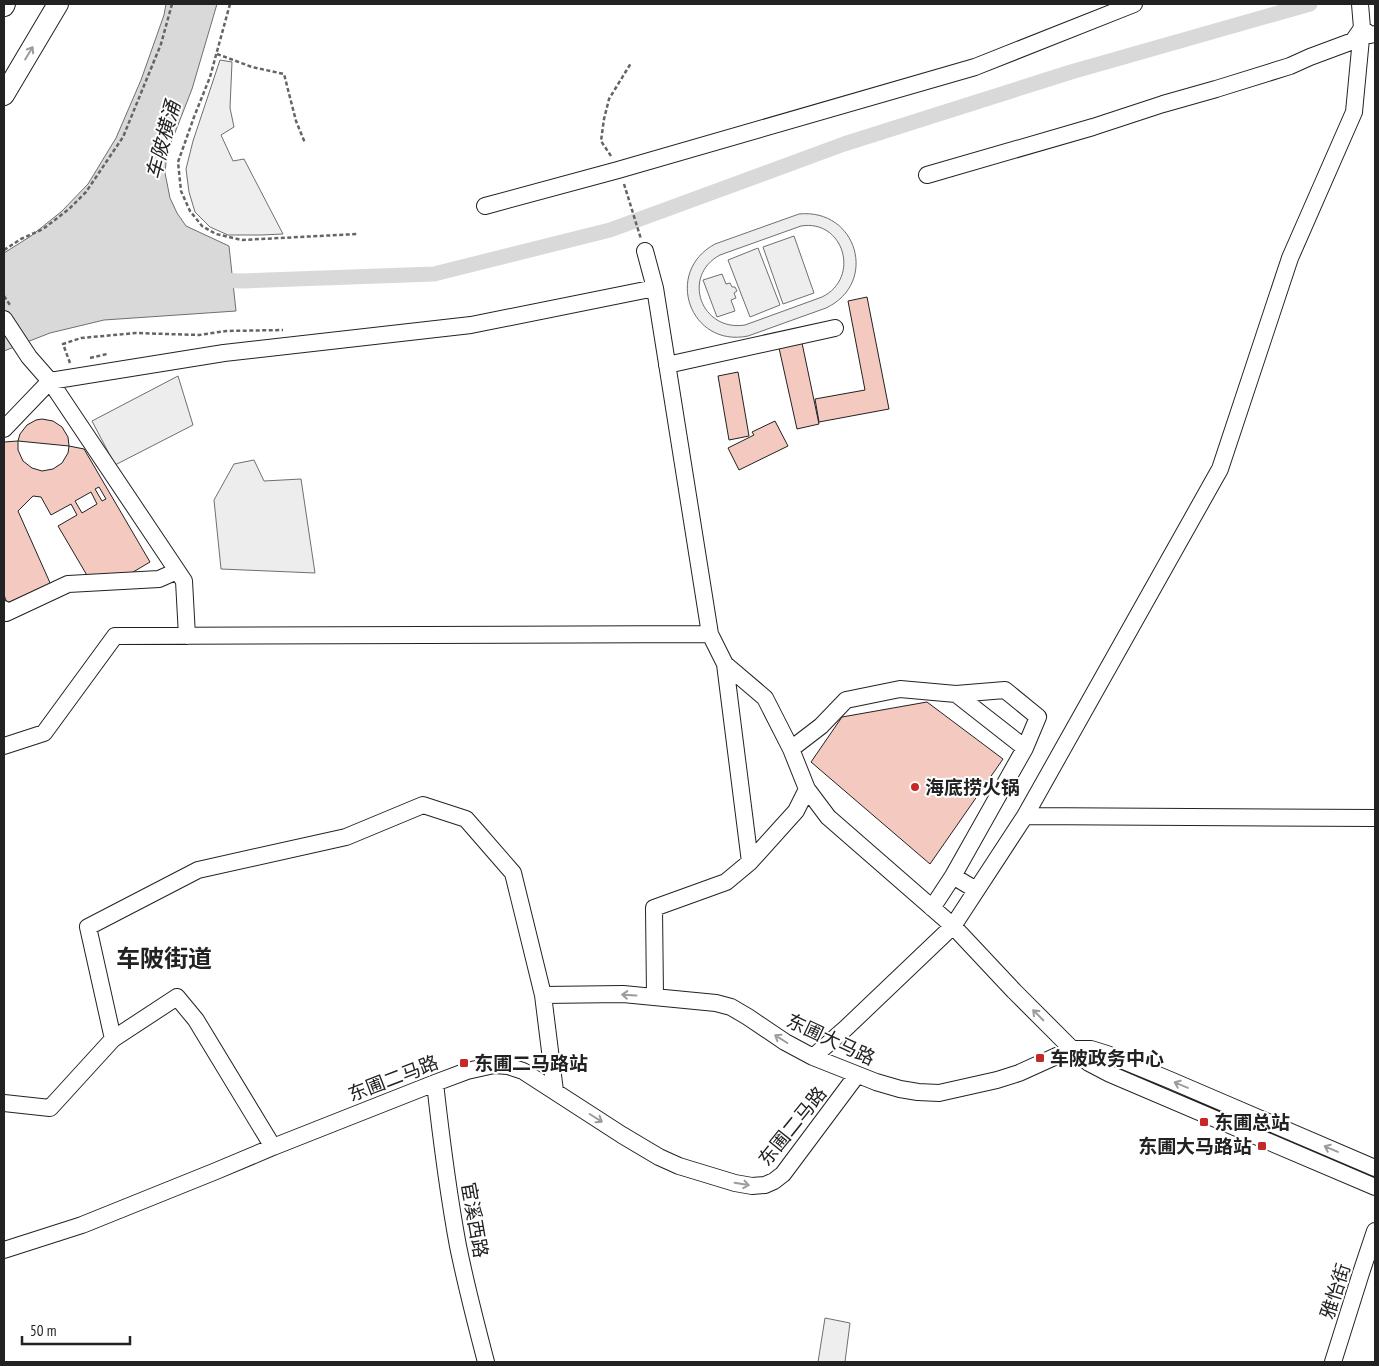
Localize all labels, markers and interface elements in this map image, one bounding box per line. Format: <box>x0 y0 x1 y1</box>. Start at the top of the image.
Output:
one-way arrow <box>25 46 35 60</box>
water label: 车陂横涌 <box>140 96 186 182</box>
place label: 海底捞火锅 <box>925 775 1020 799</box>
marker: 海底捞火锅 <box>909 781 921 793</box>
district label: 车陂街道 <box>116 943 212 974</box>
one-way arrow <box>621 990 637 999</box>
street label: 东圃大马路 <box>783 1008 879 1070</box>
one-way arrow <box>1032 1009 1044 1021</box>
one-way arrow <box>775 1034 789 1044</box>
place label: 车陂政务中心 <box>1050 1046 1164 1070</box>
street label: 东圃二马路 <box>344 1050 442 1106</box>
place label: 东圃二马路站 <box>474 1051 588 1075</box>
marker: 车陂政务中心 <box>1034 1052 1046 1064</box>
marker: 东圃二马路站 <box>458 1057 470 1069</box>
one-way arrow <box>1174 1079 1189 1089</box>
street label: 东圃二马路 <box>753 1082 831 1170</box>
place label: 东圃总站 <box>1214 1110 1290 1134</box>
one-way arrow <box>588 1113 602 1123</box>
marker: 东圃总站 <box>1198 1116 1210 1128</box>
place label: 东圃大马路站 <box>1138 1134 1252 1158</box>
marker: 东圃大马路站 <box>1256 1140 1268 1152</box>
one-way arrow <box>1323 1144 1338 1153</box>
street label: 宦溪西路 <box>457 1180 493 1260</box>
one-way arrow <box>734 1180 750 1190</box>
street label: 雅怡街 <box>1315 1260 1355 1322</box>
scale bar <box>22 1314 130 1346</box>
text: 50 m <box>30 1321 56 1340</box>

